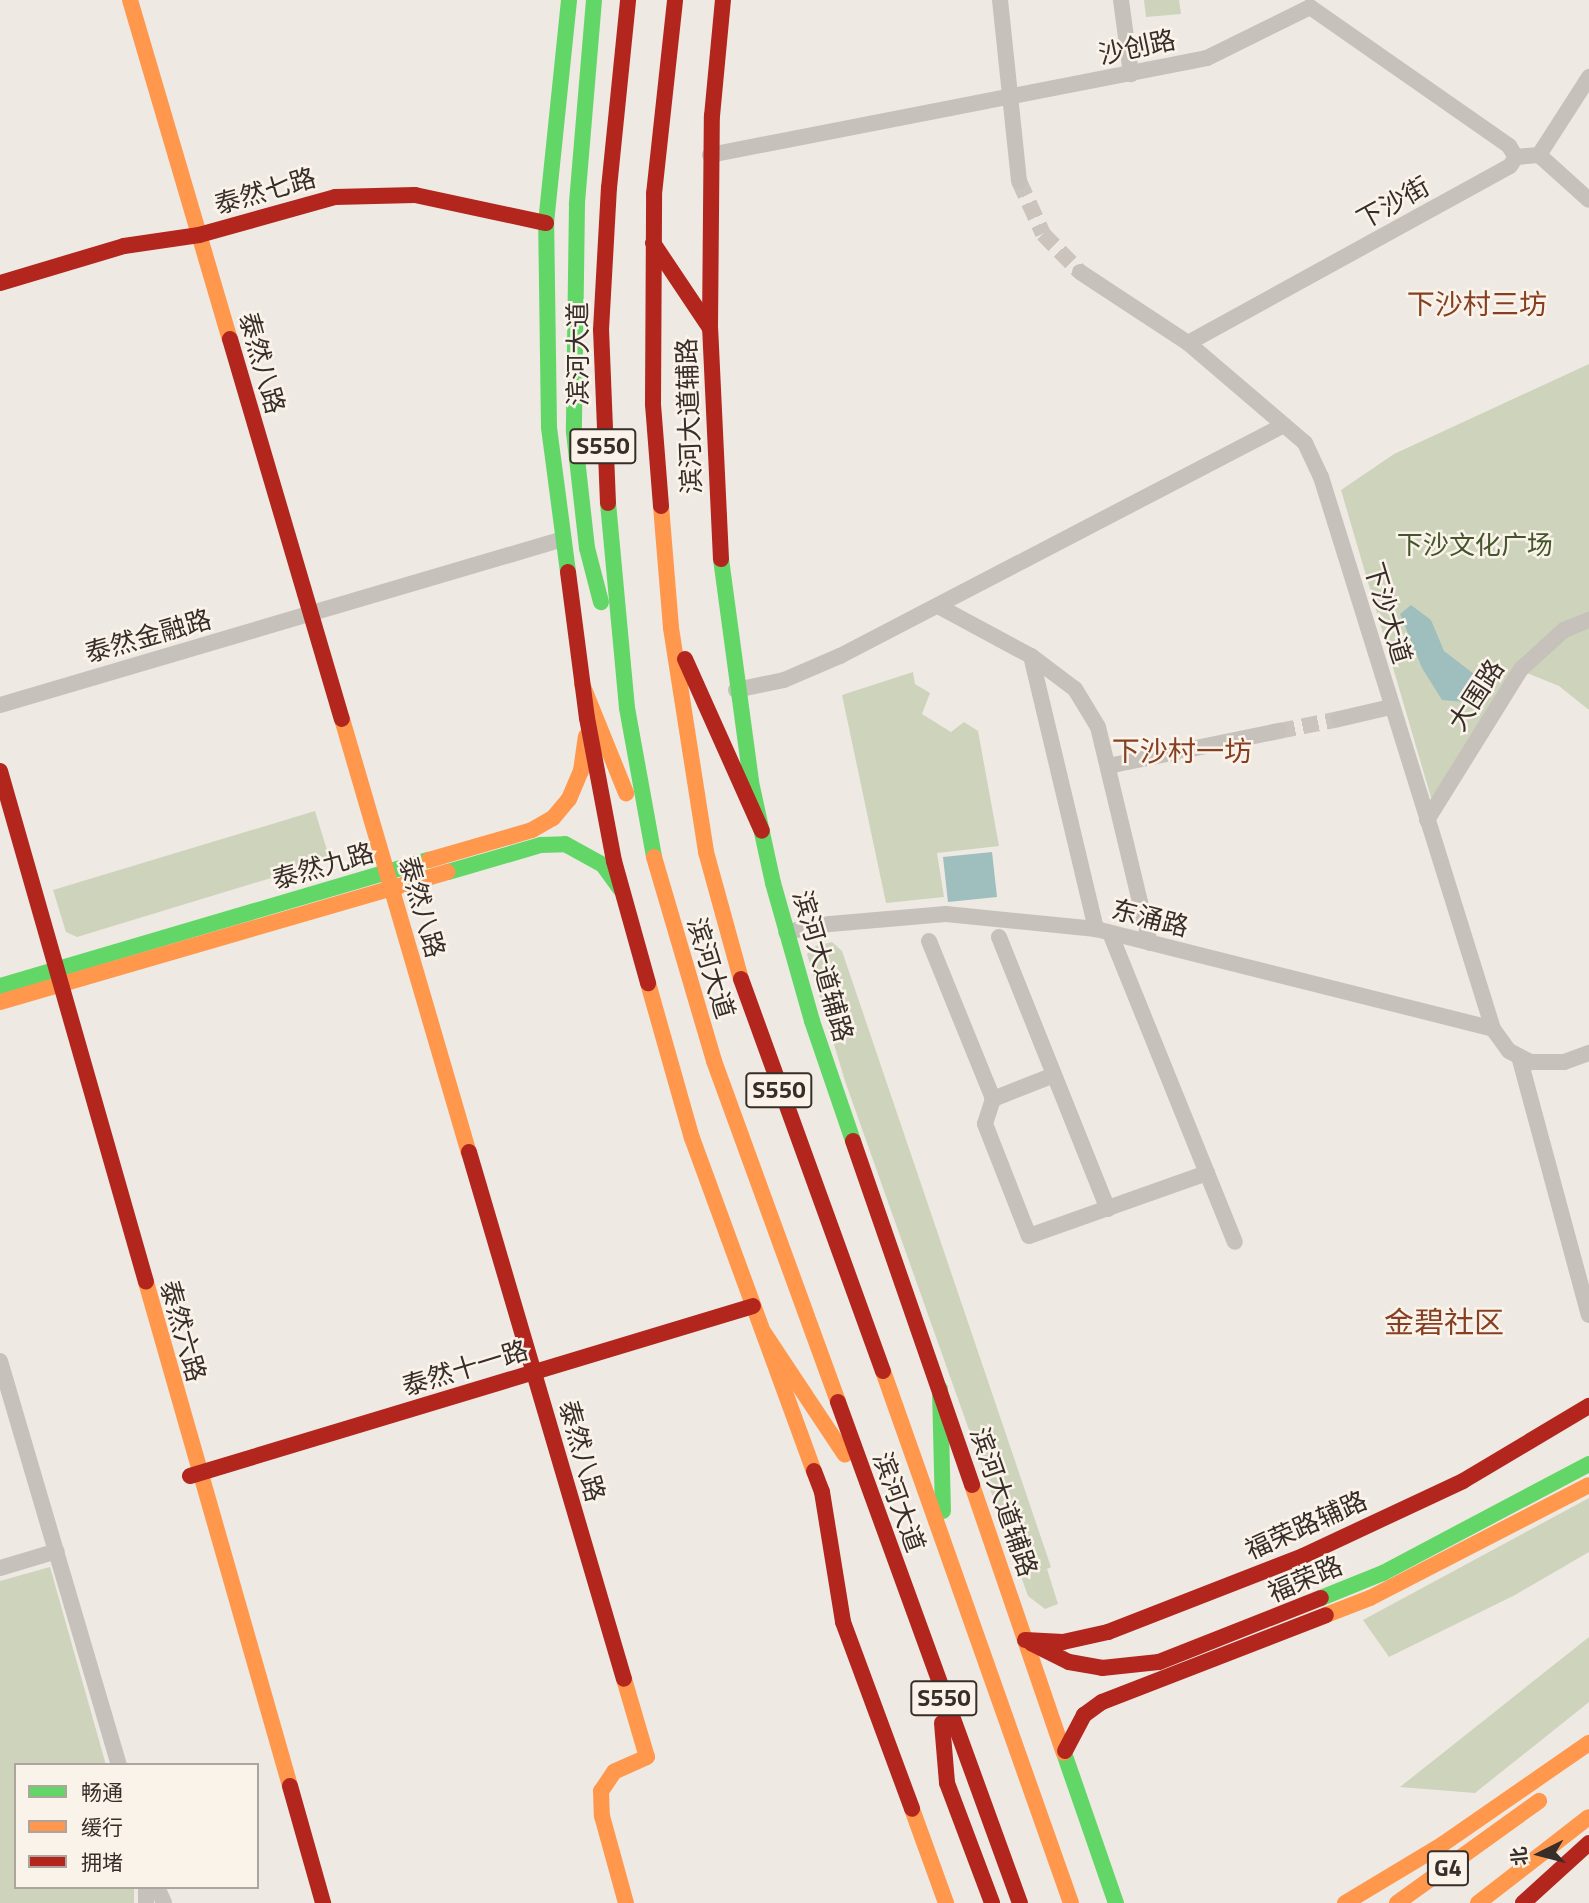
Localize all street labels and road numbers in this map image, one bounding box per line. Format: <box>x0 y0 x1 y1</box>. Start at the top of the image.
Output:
street label: 沙创路 <box>1096 24 1178 70</box>
street label: 泰然七路 <box>211 162 319 220</box>
street label: 下沙街 <box>1351 170 1435 236</box>
street label: 滨河大道 <box>562 302 594 406</box>
street label: 泰然八路 <box>233 309 291 417</box>
street label: 滨河大道辅路 <box>671 338 707 494</box>
road number: S550 <box>568 426 638 466</box>
street label: 下沙大道 <box>1358 559 1418 667</box>
street label: 泰然金融路 <box>81 603 215 669</box>
street label: 大围路 <box>1442 654 1510 736</box>
street label: 泰然九路 <box>269 837 377 895</box>
street label: 泰然八路 <box>393 853 451 961</box>
street label: 滨河大道辅路 <box>787 887 859 1045</box>
street label: 东涌路 <box>1108 893 1192 943</box>
street label: 滨河大道 <box>681 914 741 1022</box>
road number: S550 <box>744 1070 814 1110</box>
street label: 泰然六路 <box>154 1277 212 1385</box>
street label: 泰然十一路 <box>398 1334 532 1402</box>
street label: 泰然八路 <box>553 1397 611 1505</box>
street label: 滨河大道辅路 <box>964 1423 1044 1581</box>
street label: 滨河大道 <box>867 1448 931 1556</box>
street label: 福荣路辅路 <box>1240 1484 1372 1566</box>
street label: 福荣路 <box>1263 1549 1347 1609</box>
road number: S550 <box>909 1678 979 1718</box>
road number: G4 <box>1425 1847 1471 1888</box>

